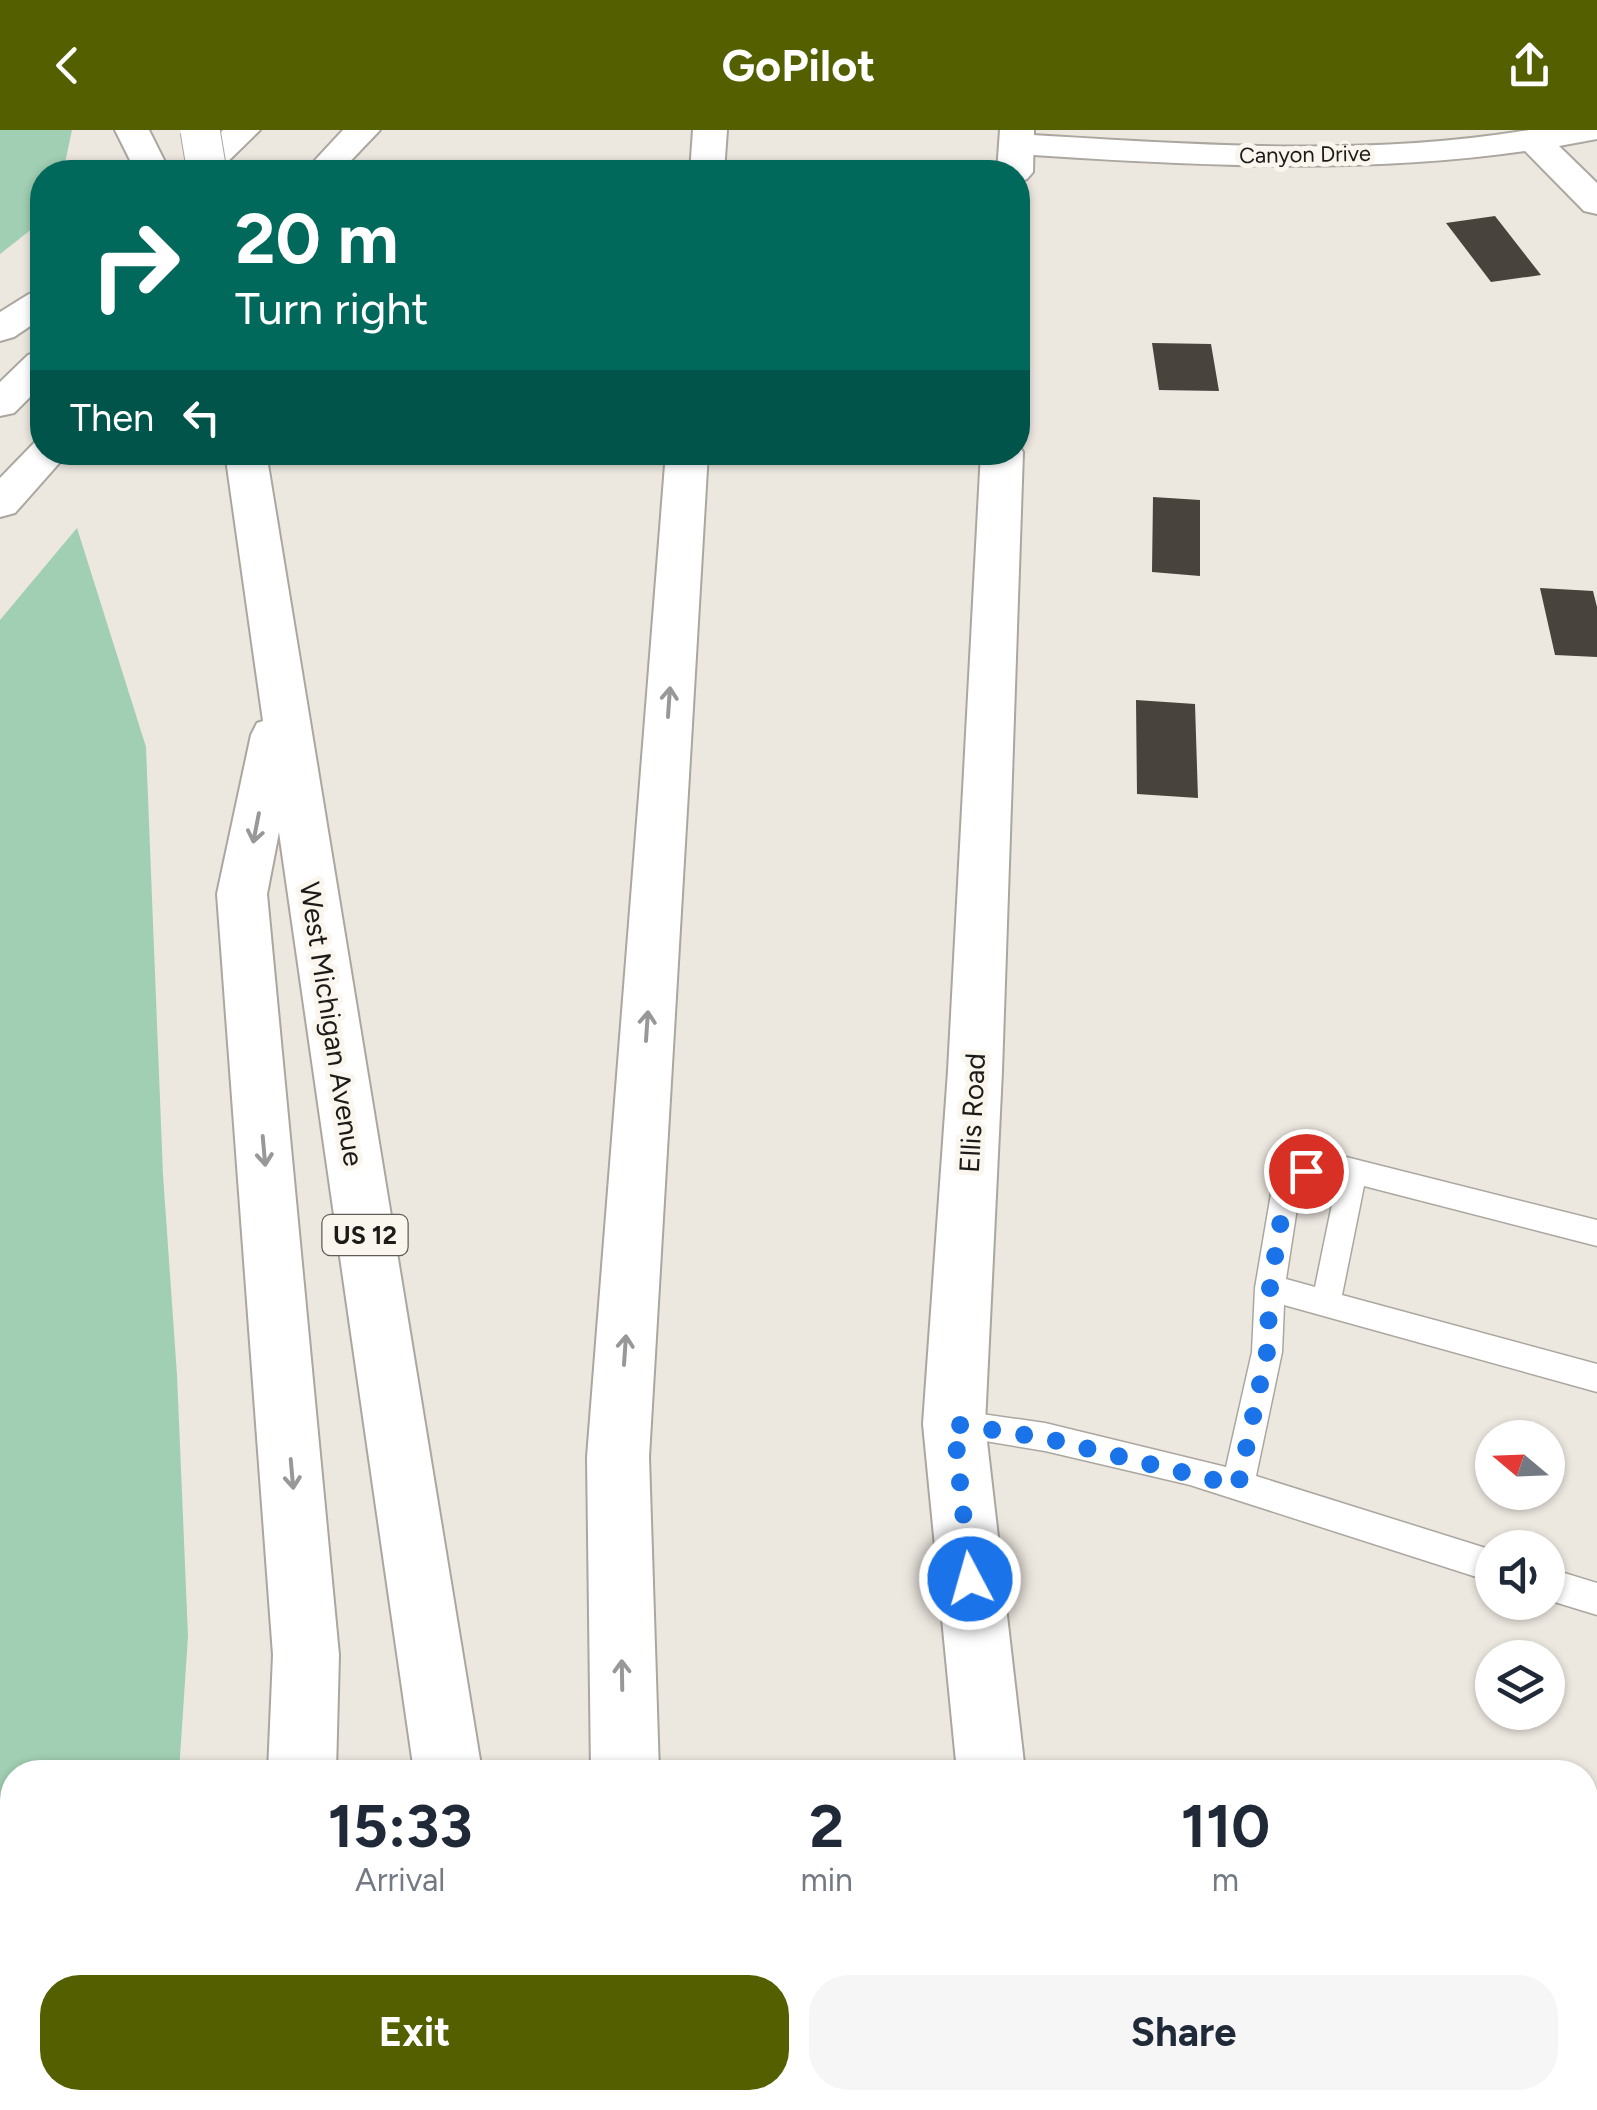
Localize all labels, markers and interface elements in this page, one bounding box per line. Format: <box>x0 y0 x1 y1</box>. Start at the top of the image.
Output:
icon: back <box>40 38 95 93</box>
text: GoPilot <box>722 38 875 92</box>
icon: share <box>1502 38 1557 93</box>
street label: Canyon Drive <box>1239 140 1371 169</box>
text: 20 m <box>235 196 399 281</box>
icon: right <box>70 200 200 330</box>
text: Turn right <box>235 281 428 335</box>
icon: left <box>174 390 229 445</box>
text: Then <box>70 395 154 441</box>
one-way arrow <box>660 686 679 718</box>
one-way arrow <box>245 811 264 843</box>
street label: West Michigan Avenue <box>293 880 371 1168</box>
one-way arrow <box>637 1011 656 1043</box>
street label: Ellis Road <box>952 1052 992 1174</box>
pin <box>1264 1129 1349 1214</box>
one-way arrow <box>254 1134 273 1166</box>
icon: arrive <box>1279 1144 1334 1199</box>
road number: US 12 <box>322 1215 408 1255</box>
one-way arrow <box>616 1335 635 1367</box>
north arrow <box>1475 1420 1565 1510</box>
map controls <box>1475 1420 1565 1730</box>
one-way arrow <box>282 1458 301 1490</box>
position arrow <box>918 1527 1022 1631</box>
button: sound <box>1475 1530 1565 1620</box>
button: layers <box>1475 1640 1565 1730</box>
one-way arrow <box>612 1660 632 1692</box>
text: 15:33 <box>328 1790 473 1862</box>
text: 2 <box>809 1790 844 1862</box>
text: 110 <box>1181 1790 1270 1862</box>
text: Arrival <box>355 1861 445 1899</box>
text: min <box>800 1861 853 1899</box>
text: m <box>1212 1861 1239 1899</box>
button: Exit <box>40 1975 789 2090</box>
button: Share <box>809 1975 1558 2090</box>

